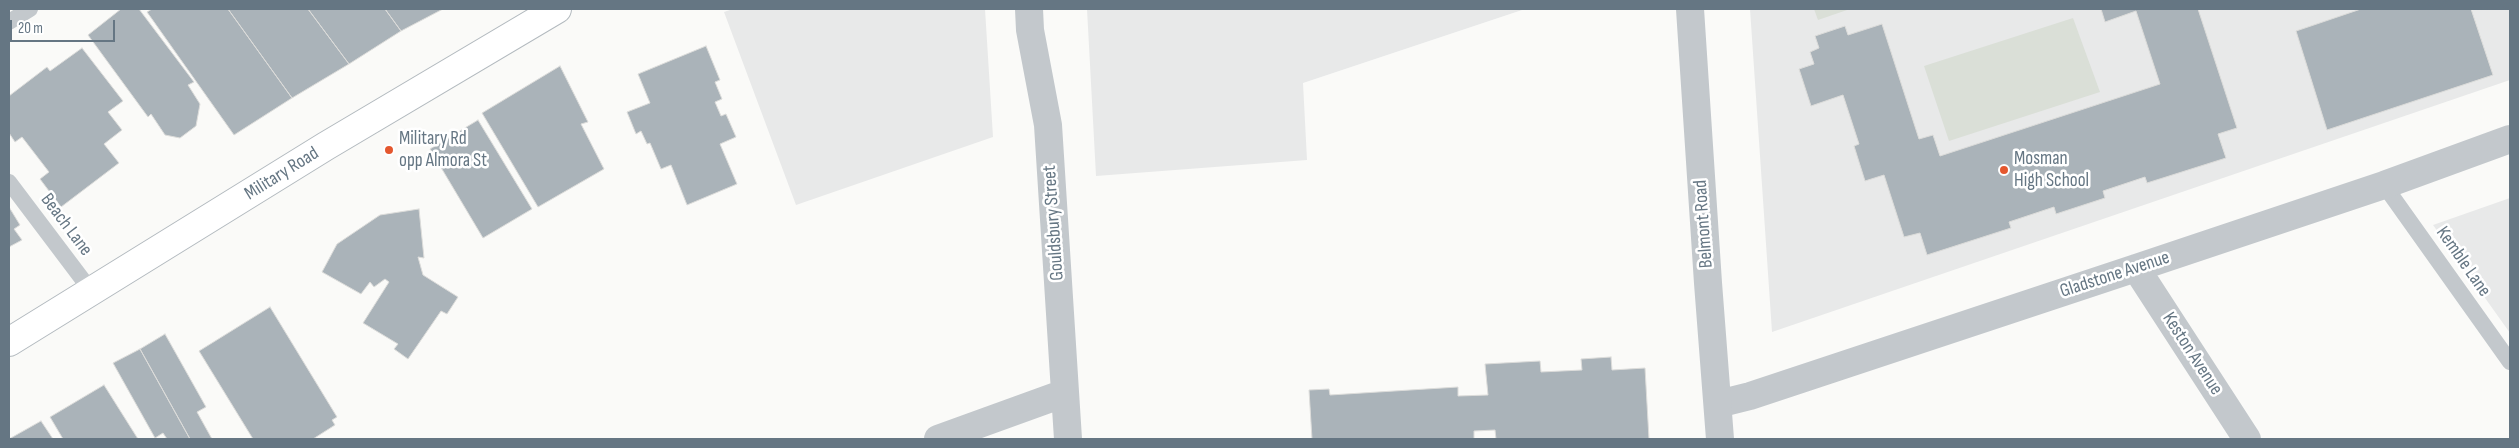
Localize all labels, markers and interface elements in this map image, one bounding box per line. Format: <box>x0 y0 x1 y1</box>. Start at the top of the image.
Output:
scale bar <box>12 10 118 42</box>
text: 20 m <box>18 19 43 38</box>
place label: Military Rd opp Almora St <box>399 128 487 172</box>
street label: Military Road <box>241 142 323 206</box>
marker: Military Rd opp Almora St <box>383 144 395 156</box>
place label: Mosman High School <box>2014 148 2089 192</box>
marker: Mosman High School <box>1998 164 2010 176</box>
street label: Gouldsbury Street <box>1039 165 1069 281</box>
street label: Belmont Road <box>1690 179 1718 269</box>
street label: Beach Lane <box>35 189 97 261</box>
street label: Kemble Lane <box>2431 223 2495 301</box>
street label: Gladstone Avenue <box>2057 247 2173 303</box>
street label: Keston Avenue <box>2157 308 2227 400</box>

